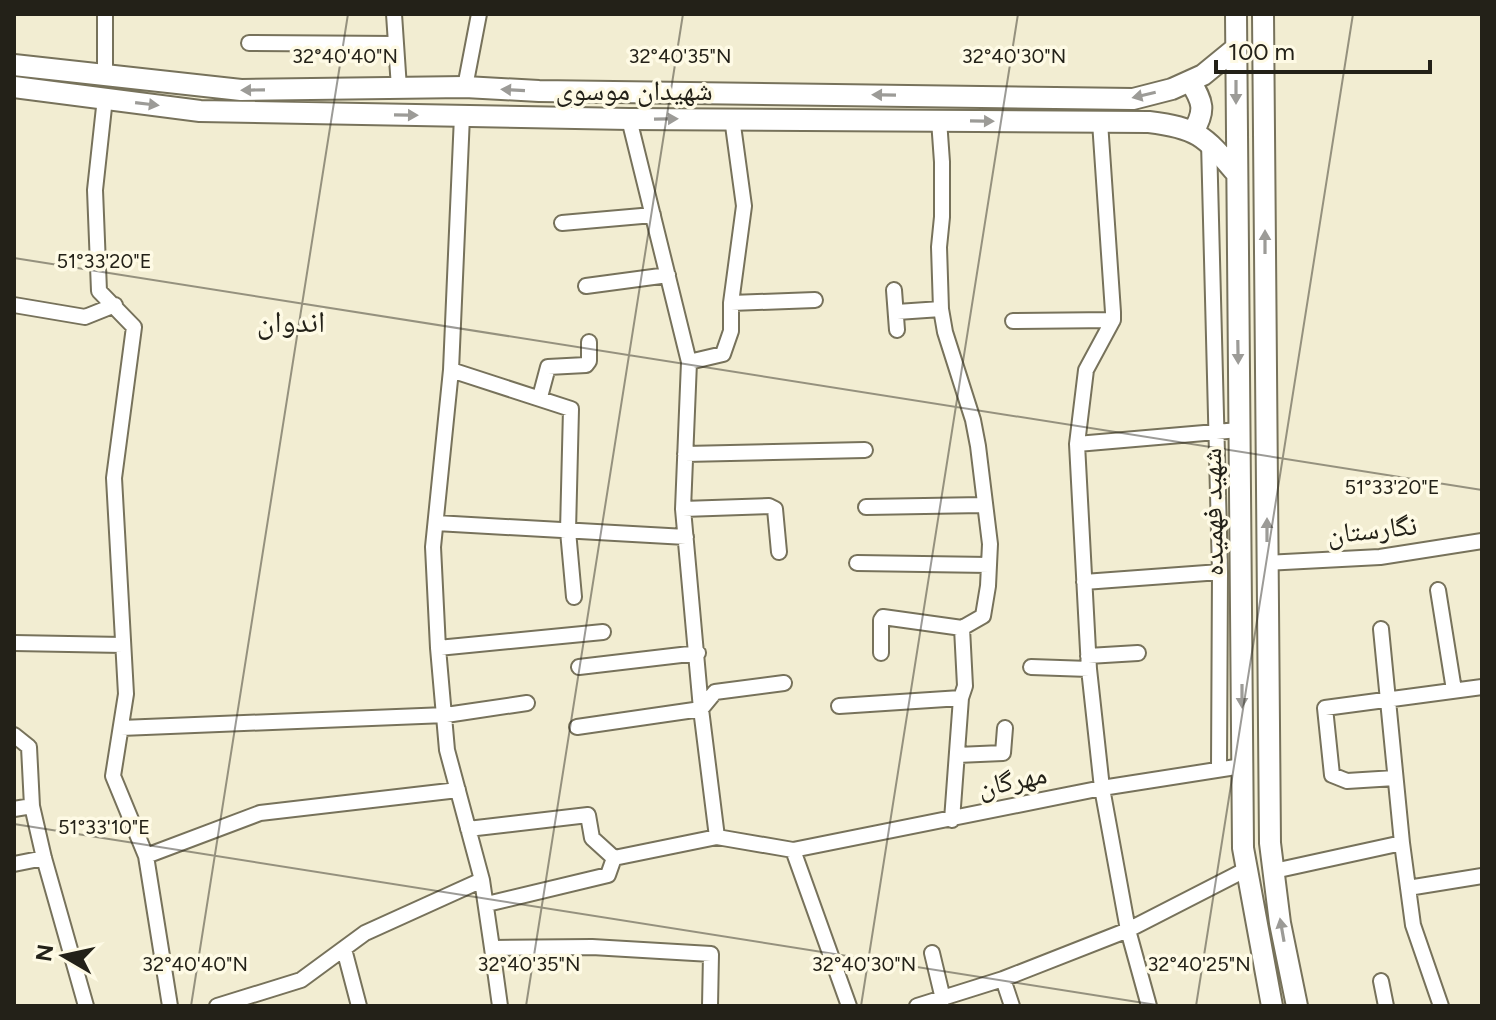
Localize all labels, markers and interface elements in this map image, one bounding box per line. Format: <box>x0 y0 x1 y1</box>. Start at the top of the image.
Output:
scale bar <box>1216 24 1430 74</box>
text: 100 m <box>1228 37 1295 66</box>
text: 32°40'40"N <box>292 44 398 68</box>
text: 32°40'35"N <box>629 44 731 68</box>
text: 32°40'30"N <box>962 44 1066 68</box>
street label: شهیدان موسوی <box>555 73 713 107</box>
one-way arrow <box>1230 80 1242 105</box>
one-way arrow <box>500 83 525 96</box>
one-way arrow <box>240 84 265 96</box>
one-way arrow <box>871 89 896 102</box>
one-way arrow <box>1131 90 1156 102</box>
one-way arrow <box>135 97 160 110</box>
one-way arrow <box>394 109 419 121</box>
one-way arrow <box>654 112 679 125</box>
one-way arrow <box>970 115 995 127</box>
one-way arrow <box>1259 229 1271 254</box>
text: 51°33'20"E <box>56 249 152 273</box>
district label: اندوان <box>257 303 325 340</box>
one-way arrow <box>1231 340 1244 365</box>
street label: شهید فهمیده <box>1194 448 1230 576</box>
text: 51°33'20"E <box>1344 475 1440 499</box>
street label: نگارستان <box>1325 507 1419 551</box>
one-way arrow <box>1261 517 1273 542</box>
one-way arrow <box>1236 684 1248 709</box>
street label: مهرگان <box>974 756 1050 804</box>
text: 51°33'10"E <box>58 815 150 839</box>
north arrow <box>24 916 104 996</box>
one-way arrow <box>1275 917 1287 942</box>
text: N <box>30 942 59 963</box>
text: 32°40'40"N <box>142 952 248 976</box>
text: 32°40'35"N <box>478 952 580 976</box>
text: 32°40'30"N <box>812 952 916 976</box>
text: 32°40'25"N <box>1147 952 1251 976</box>

